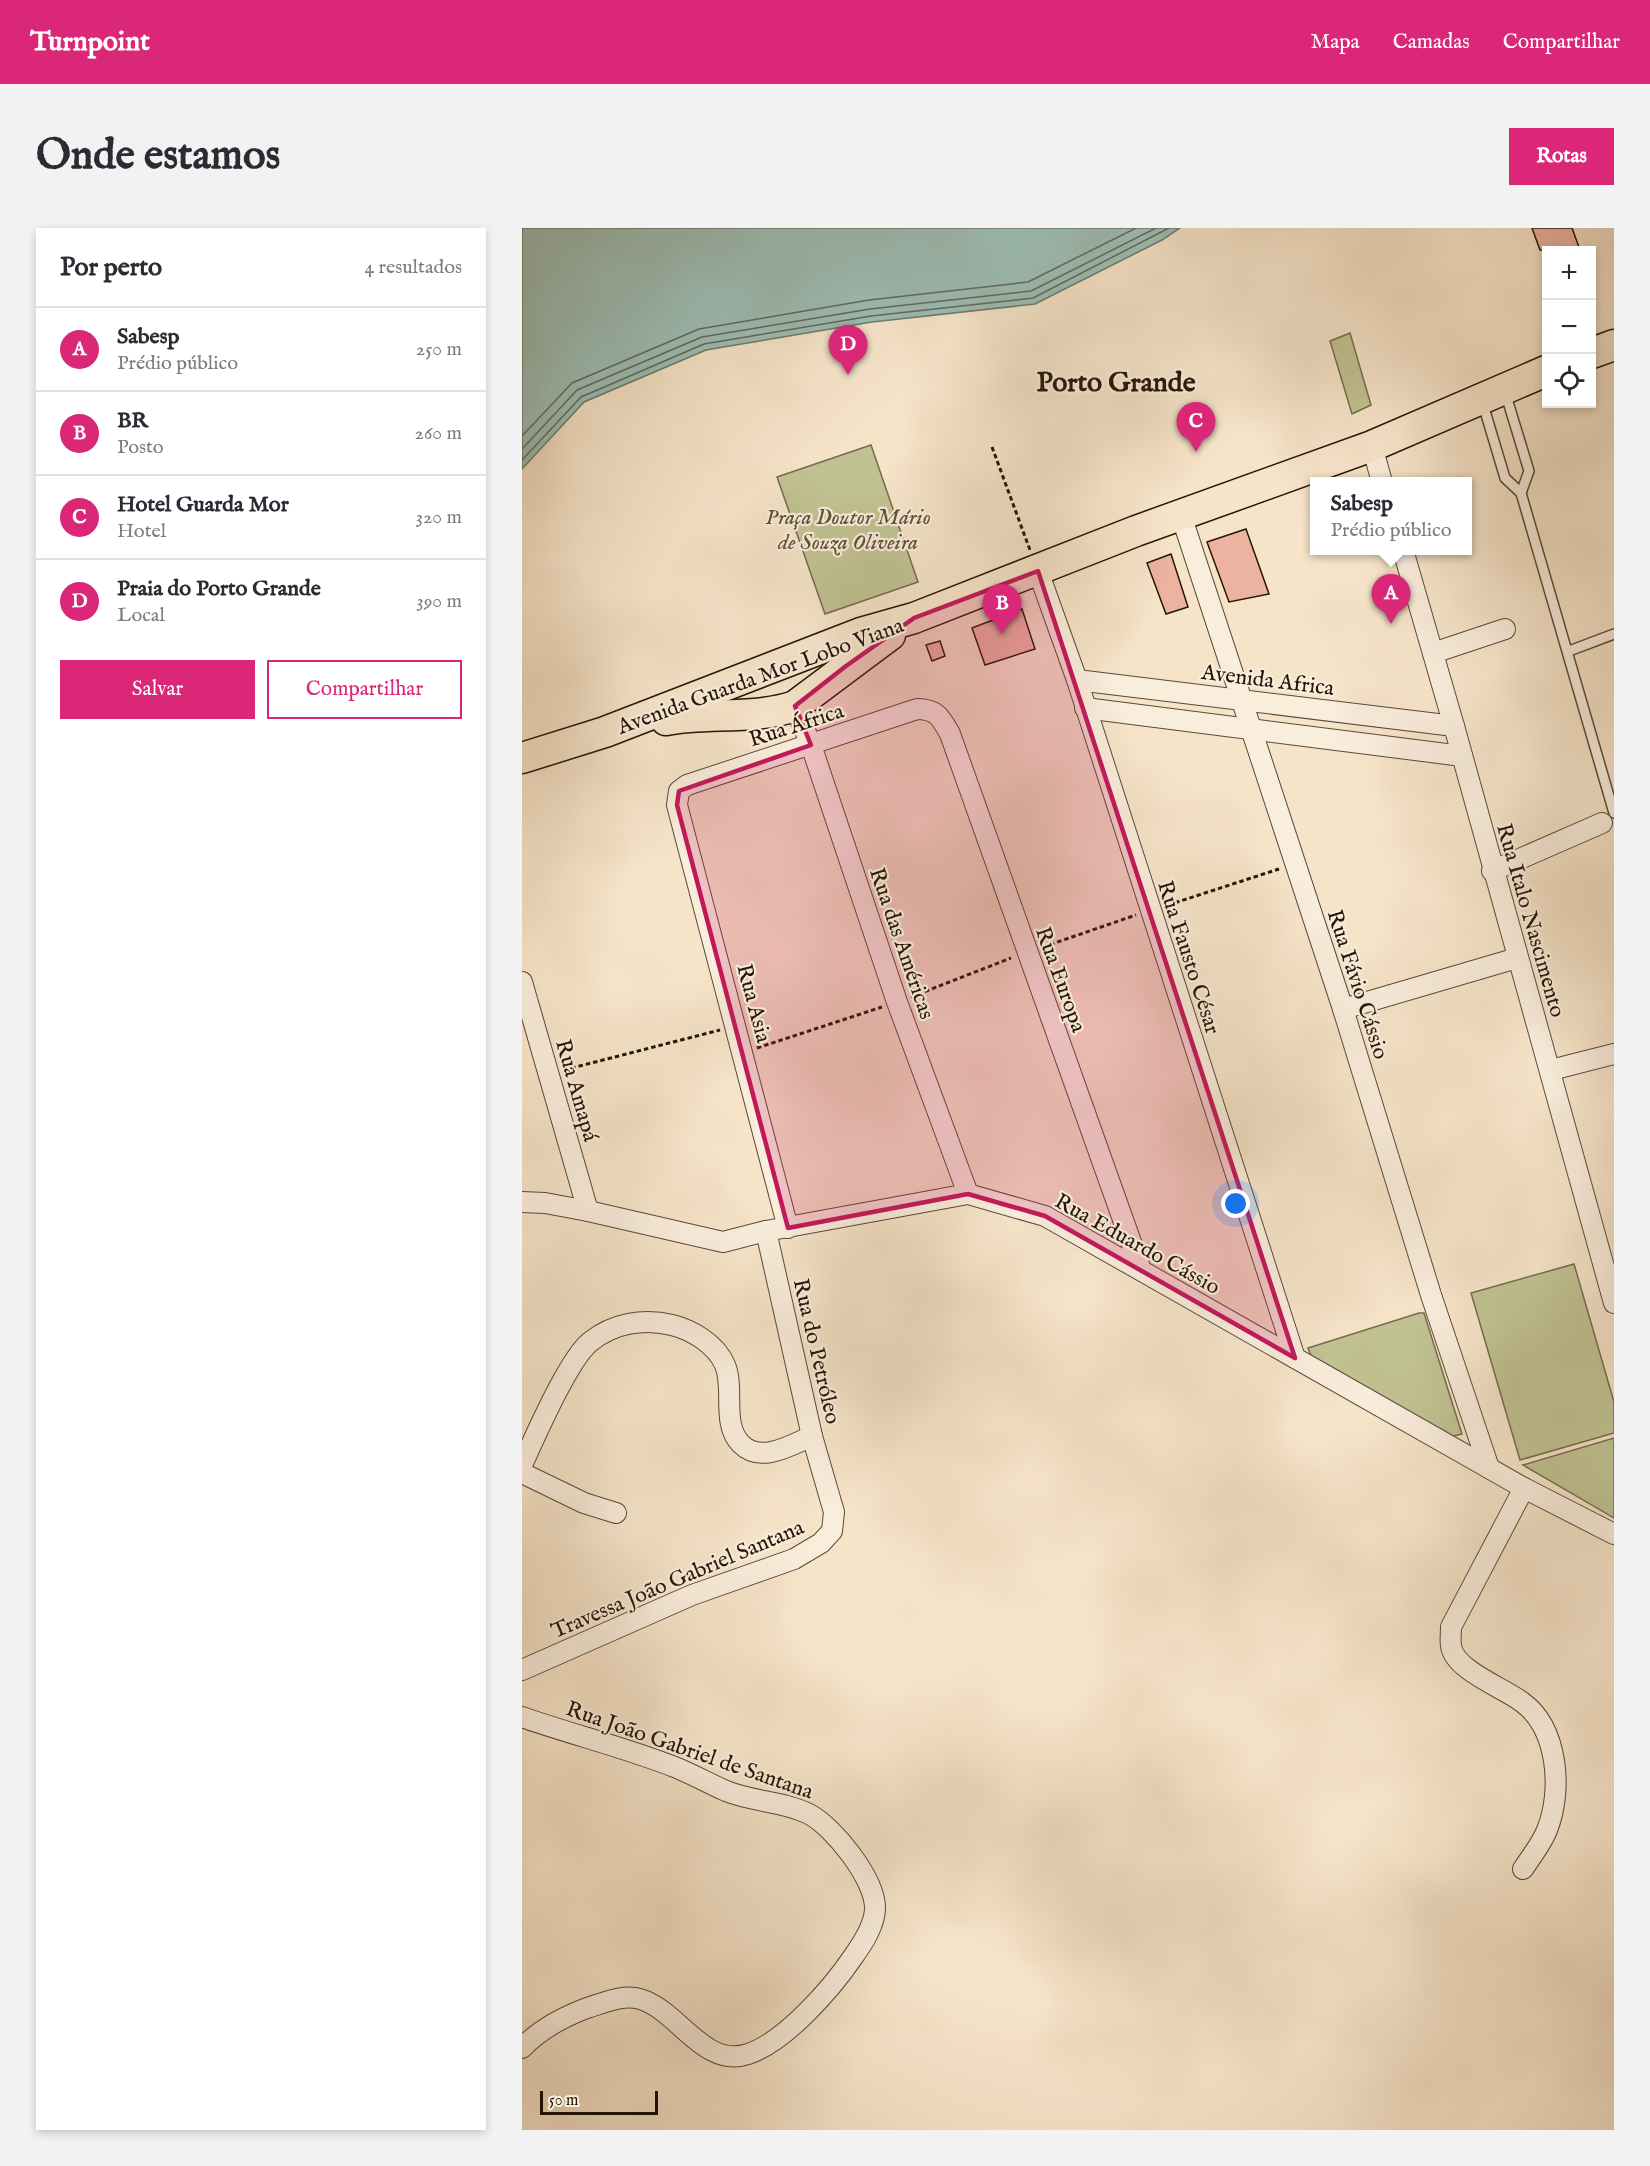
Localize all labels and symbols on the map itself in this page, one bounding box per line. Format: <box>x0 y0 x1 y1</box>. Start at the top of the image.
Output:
pin: D <box>828 326 868 375</box>
district label: Porto Grande <box>1036 366 1196 401</box>
pin: C <box>1176 402 1216 452</box>
park label: Praça Doutor Mário de Souza Oliveira <box>765 504 931 557</box>
pin: A <box>1372 574 1410 624</box>
pin: B <box>982 584 1022 634</box>
street label: Avenida Guarda Mor Lobo Viana <box>613 612 908 742</box>
street label: Avenida Africa <box>1199 659 1336 703</box>
street label: Rua África <box>746 697 848 754</box>
street label: Rua Italo Nascimento <box>1489 820 1571 1021</box>
street label: Rua das Américas <box>862 864 940 1023</box>
street label: Rua Fausto César <box>1150 877 1226 1038</box>
street label: Rua Fávio Cássio <box>1320 906 1395 1063</box>
street label: Rua Europa <box>1028 923 1092 1037</box>
street label: Rua Asia <box>729 961 777 1046</box>
street label: Rua Amapá <box>548 1036 604 1145</box>
street label: Rua Eduardo Cássio <box>1049 1188 1225 1302</box>
your location <box>1221 1189 1250 1218</box>
street label: Rua do Petróleo <box>786 1276 846 1427</box>
street label: Travessa João Gabriel Santana <box>547 1514 809 1646</box>
street label: Rua João Gabriel de Santana <box>562 1695 817 1807</box>
scale bar <box>540 2088 658 2116</box>

